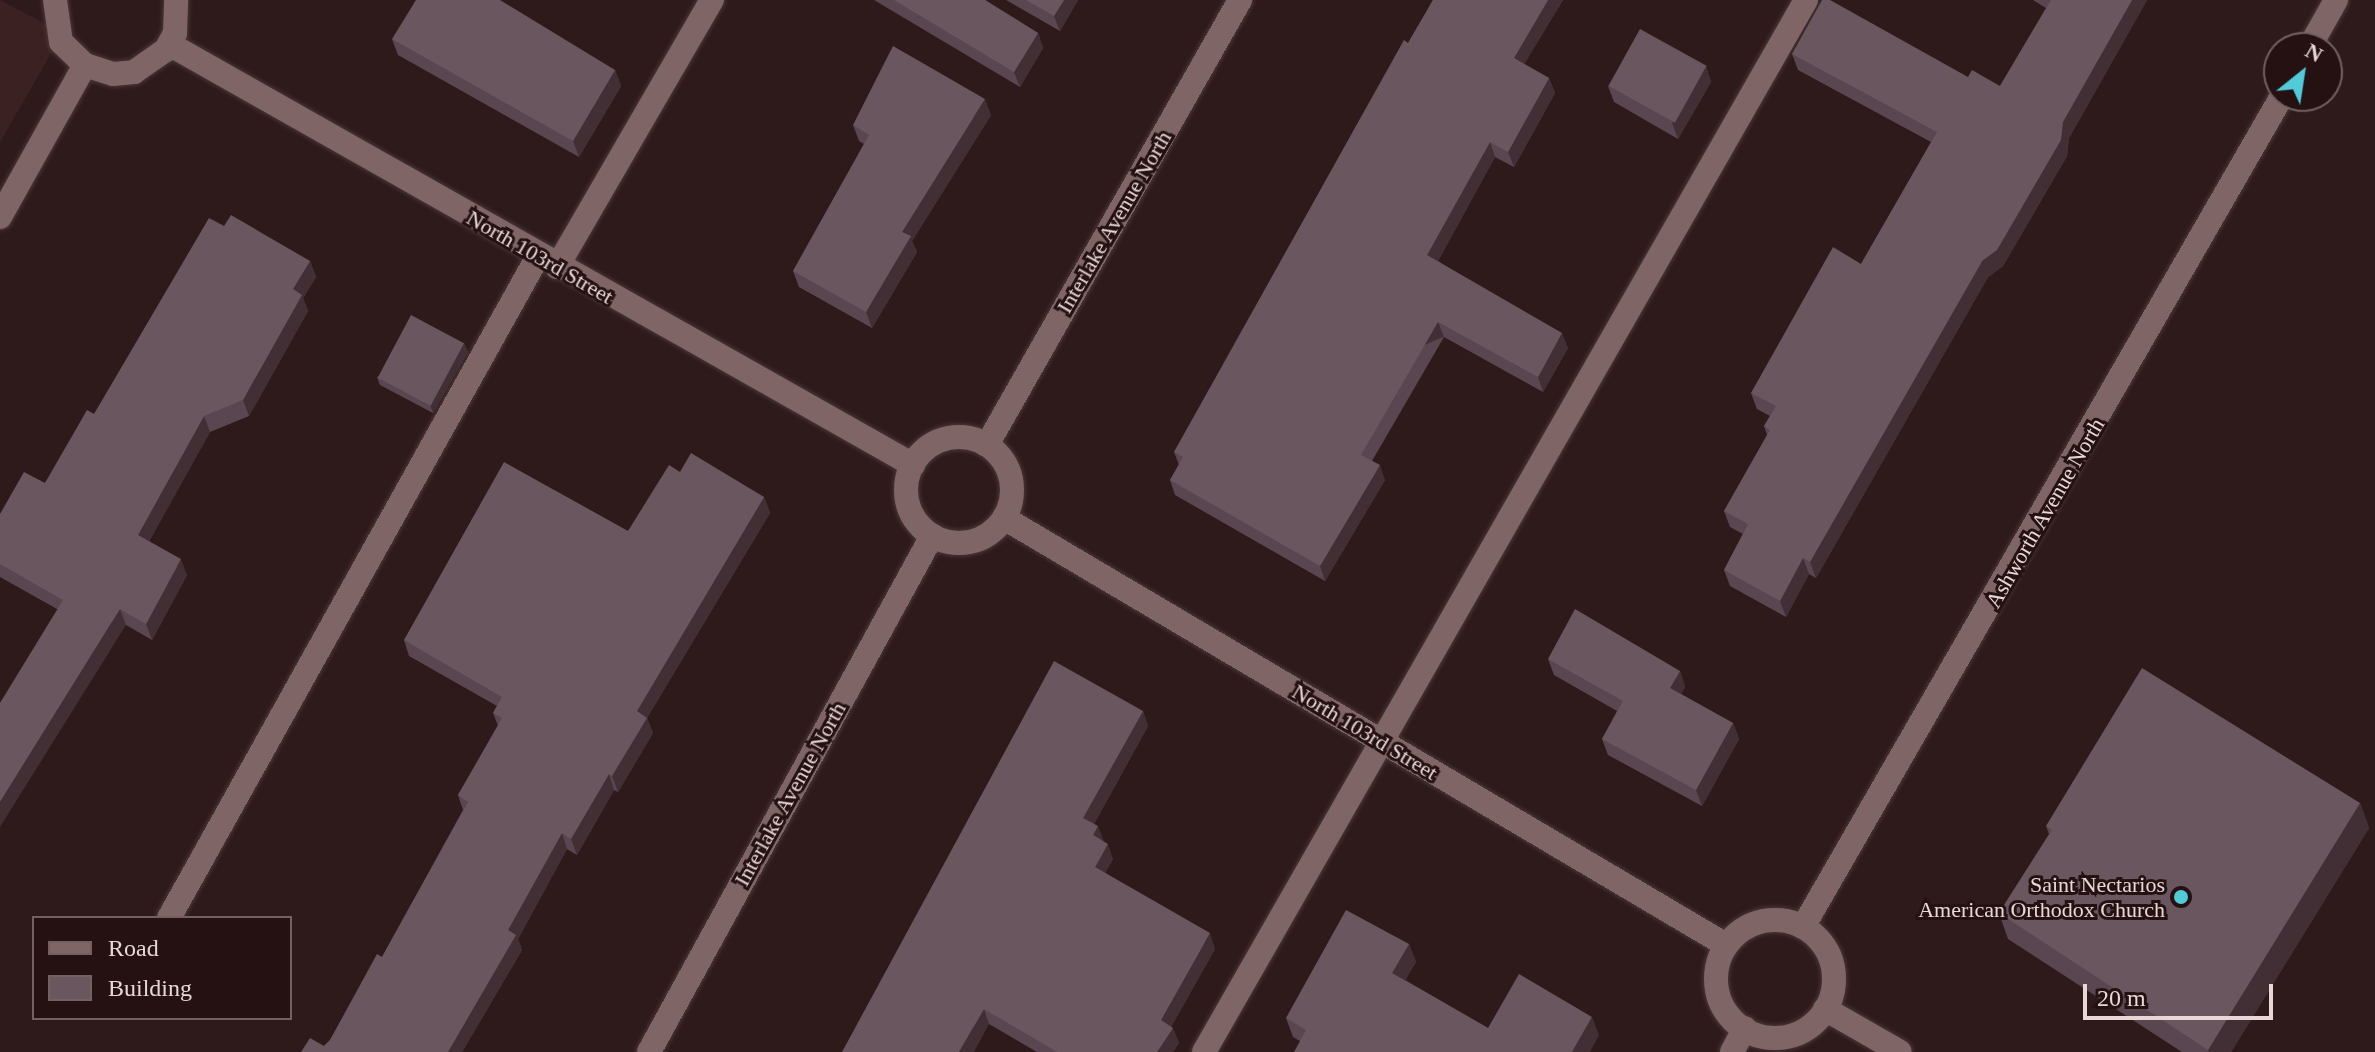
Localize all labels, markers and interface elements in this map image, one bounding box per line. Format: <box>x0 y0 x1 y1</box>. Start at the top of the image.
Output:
north arrow <box>2263 32 2343 112</box>
text: N <box>2301 38 2327 67</box>
street label: Interlake Avenue North <box>1051 126 1177 318</box>
street label: North 103rd Street <box>462 204 618 310</box>
street label: Ashworth Avenue North <box>1980 413 2110 613</box>
street label: North 103rd Street <box>1287 678 1443 786</box>
street label: Interlake Avenue North <box>728 697 852 891</box>
place label: Saint Nectarios American Orthodox Church <box>1918 871 2165 922</box>
marker: Saint Nectarios American Orthodox Church <box>2172 888 2190 906</box>
legend <box>32 916 292 1020</box>
text: Road <box>108 935 159 961</box>
scale bar <box>2087 968 2277 1018</box>
text: Building <box>108 975 192 1001</box>
text: 20 m <box>2097 985 2146 1011</box>

